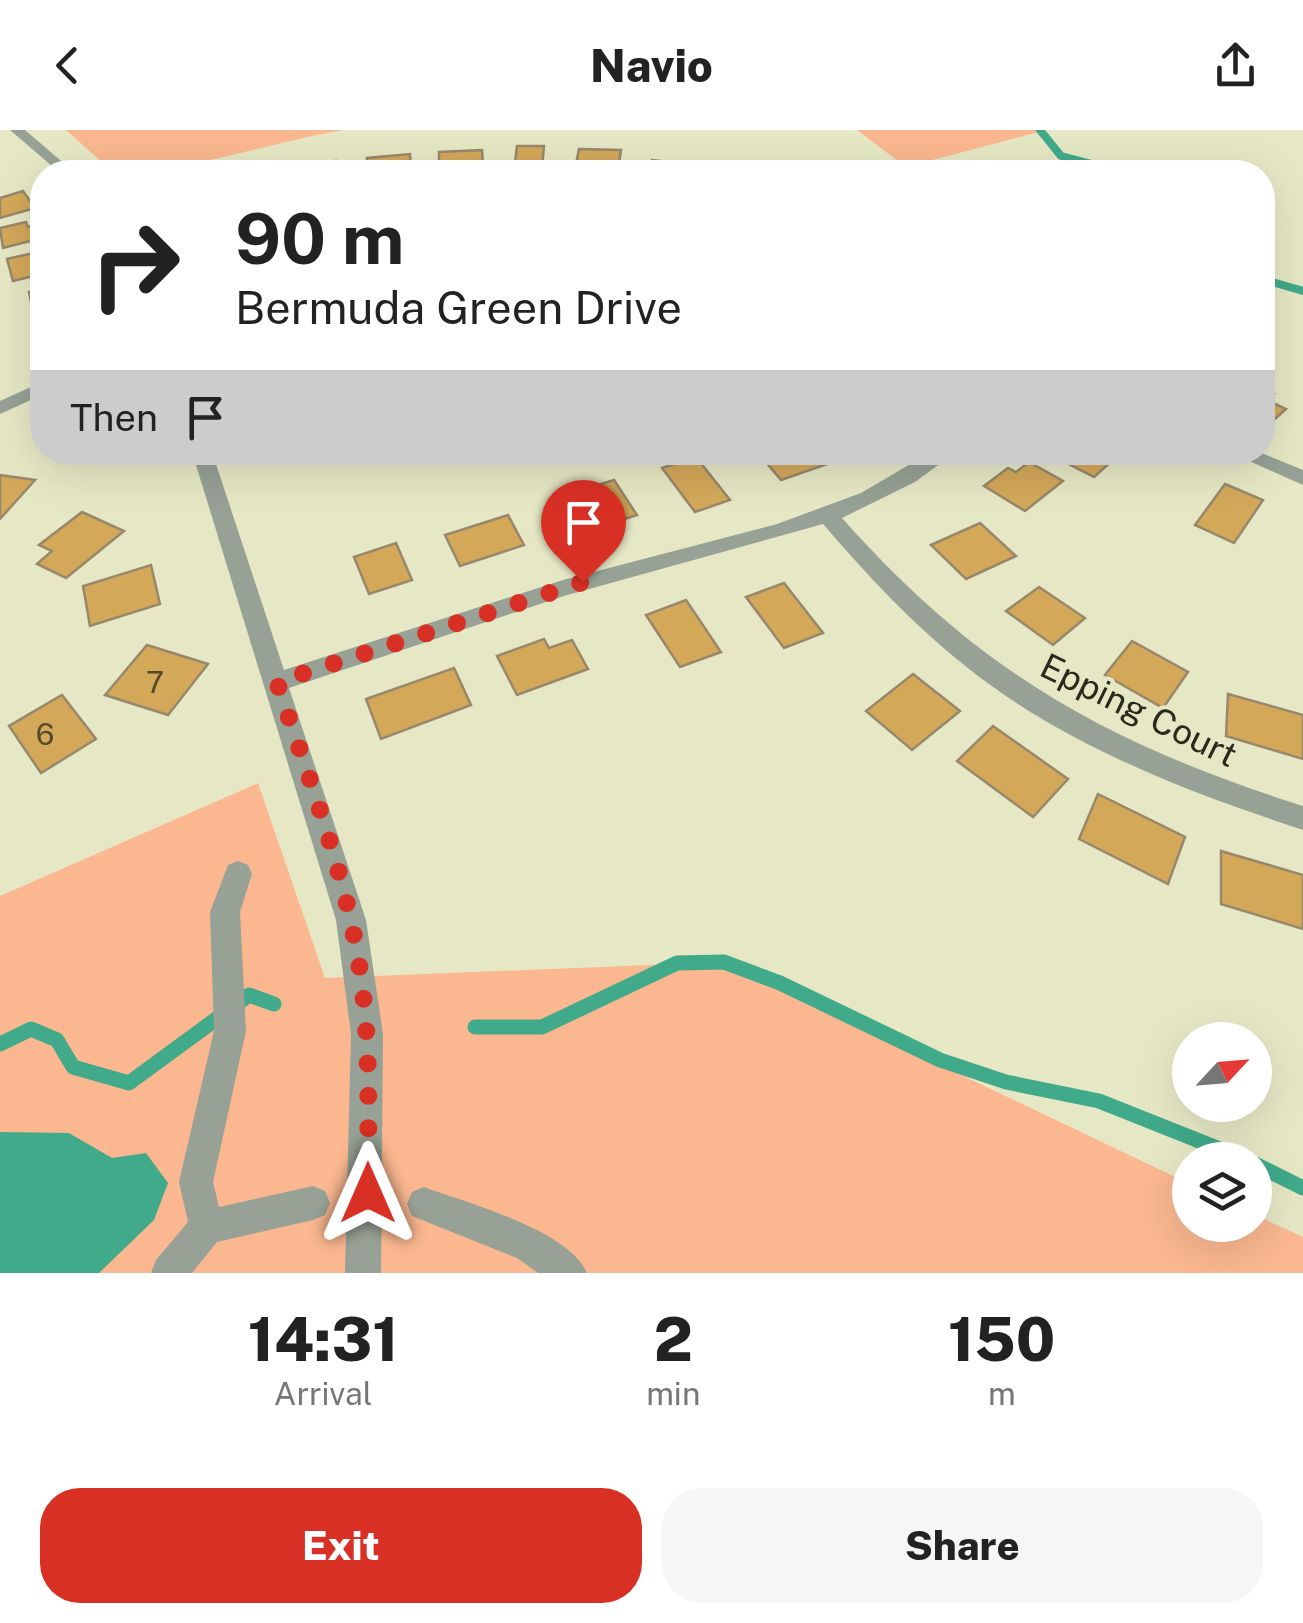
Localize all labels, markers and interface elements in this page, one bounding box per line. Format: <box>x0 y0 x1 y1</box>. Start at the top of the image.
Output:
icon: back <box>40 38 95 93</box>
icon: share <box>1208 38 1263 93</box>
text: Navio <box>590 39 713 92</box>
text: 90 m <box>235 197 405 280</box>
icon: right <box>70 200 200 330</box>
text: Bermuda Green Drive <box>235 281 682 334</box>
icon: arrive <box>178 390 233 445</box>
text: Then <box>70 395 158 440</box>
pin <box>541 480 626 583</box>
icon: arrive <box>556 495 611 550</box>
street label: Epping Court <box>1034 645 1244 775</box>
house number: 7 <box>146 664 164 700</box>
house number: 6 <box>36 716 54 752</box>
north arrow <box>1172 1022 1272 1122</box>
map controls <box>1172 1022 1272 1242</box>
position arrow <box>316 1141 420 1245</box>
button: layers <box>1172 1142 1272 1242</box>
text: 14:31 <box>248 1304 399 1375</box>
text: 2 <box>654 1304 693 1375</box>
text: 150 <box>948 1304 1055 1375</box>
text: Arrival <box>274 1375 373 1412</box>
text: min <box>646 1375 700 1412</box>
text: m <box>988 1375 1016 1412</box>
button: Exit <box>40 1488 642 1603</box>
button: Share <box>662 1488 1263 1603</box>

